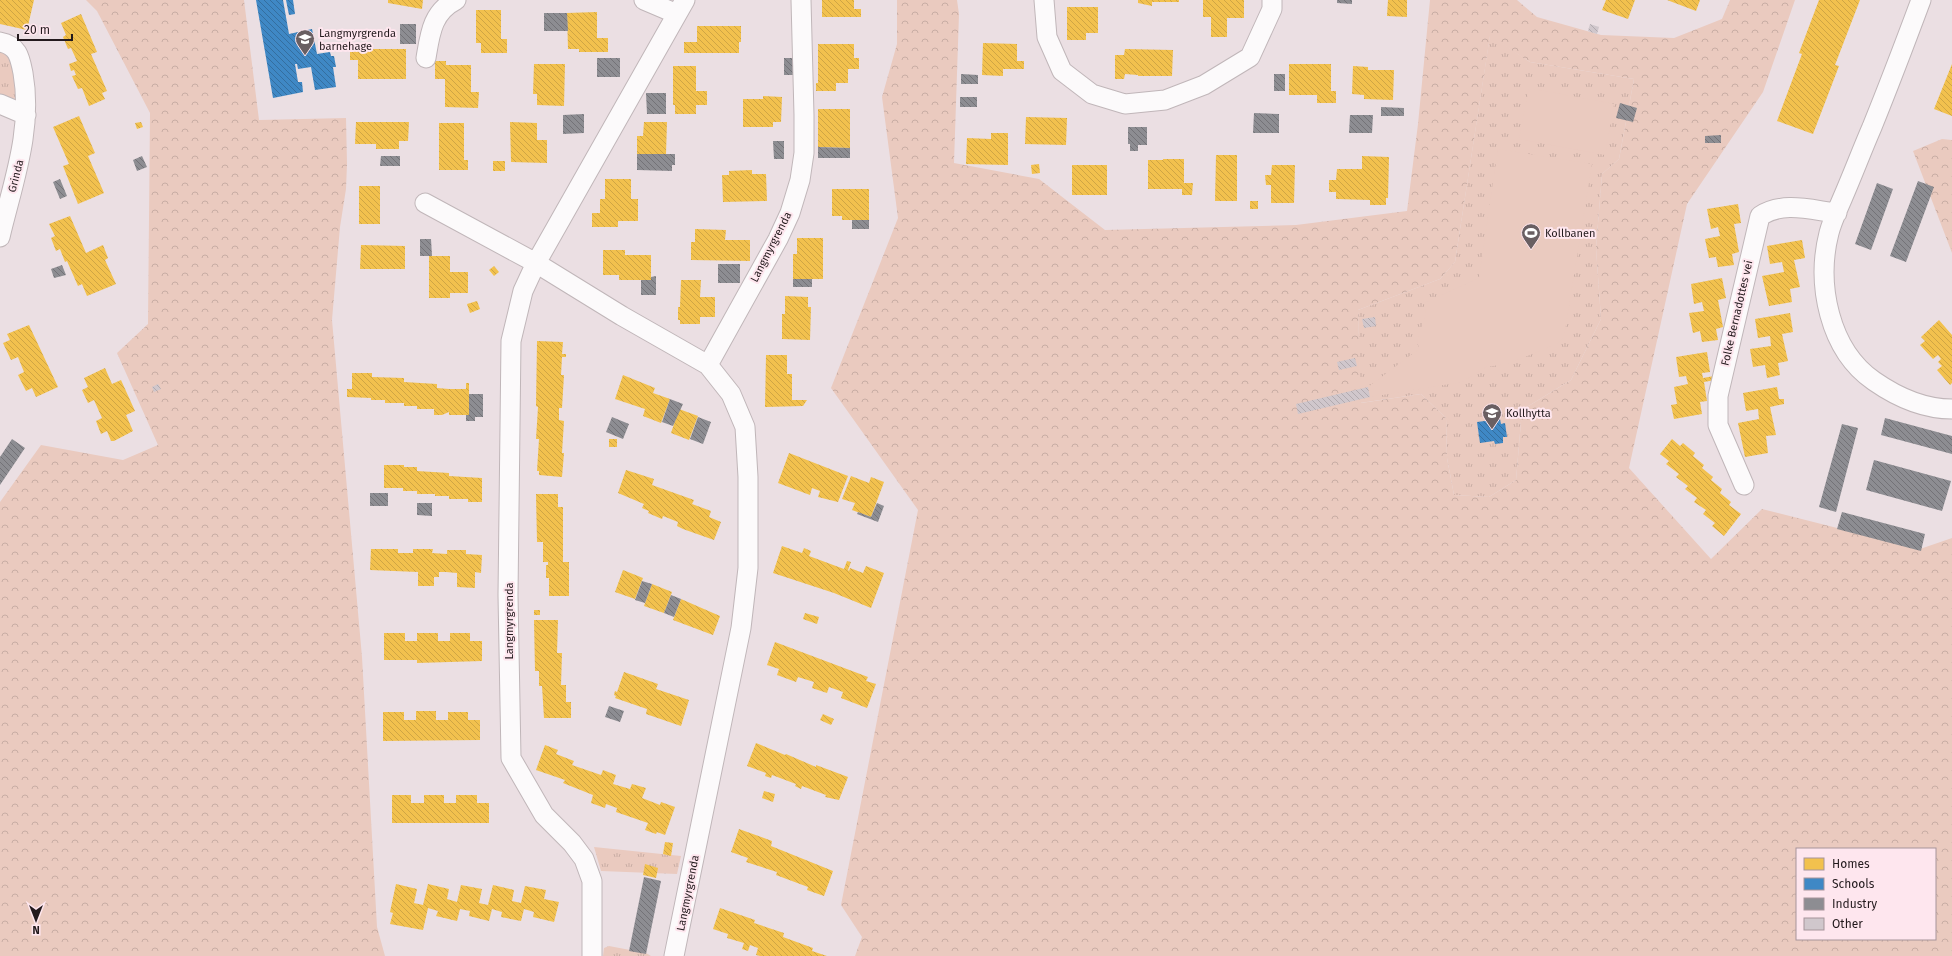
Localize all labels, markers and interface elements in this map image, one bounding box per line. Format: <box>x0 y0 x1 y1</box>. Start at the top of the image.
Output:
scale bar <box>18 16 72 42</box>
text: 20 m <box>24 23 50 37</box>
place label: Langmyrgrenda barnehage <box>319 27 396 53</box>
school or university icon: Langmyrgrenda barnehage <box>294 28 316 56</box>
street label: Grinda <box>6 158 26 194</box>
street label: Langmyrgrenda <box>748 210 794 284</box>
sports icon: Kollbanen <box>1520 222 1542 250</box>
place label: Kollbanen <box>1545 227 1596 240</box>
street label: Folke Bernadottes vei <box>1719 259 1755 367</box>
school or university icon: Kollhytta <box>1481 402 1503 430</box>
place label: Kollhytta <box>1506 407 1551 420</box>
street label: Langmyrgrenda <box>503 582 516 660</box>
legend <box>1796 848 1936 940</box>
street label: Langmyrgrenda <box>674 854 702 932</box>
text: Homes <box>1832 857 1870 871</box>
text: Schools <box>1832 877 1875 891</box>
text: Industry <box>1832 897 1877 911</box>
north arrow <box>16 900 56 940</box>
text: Other <box>1832 917 1863 931</box>
text: N <box>32 923 40 936</box>

